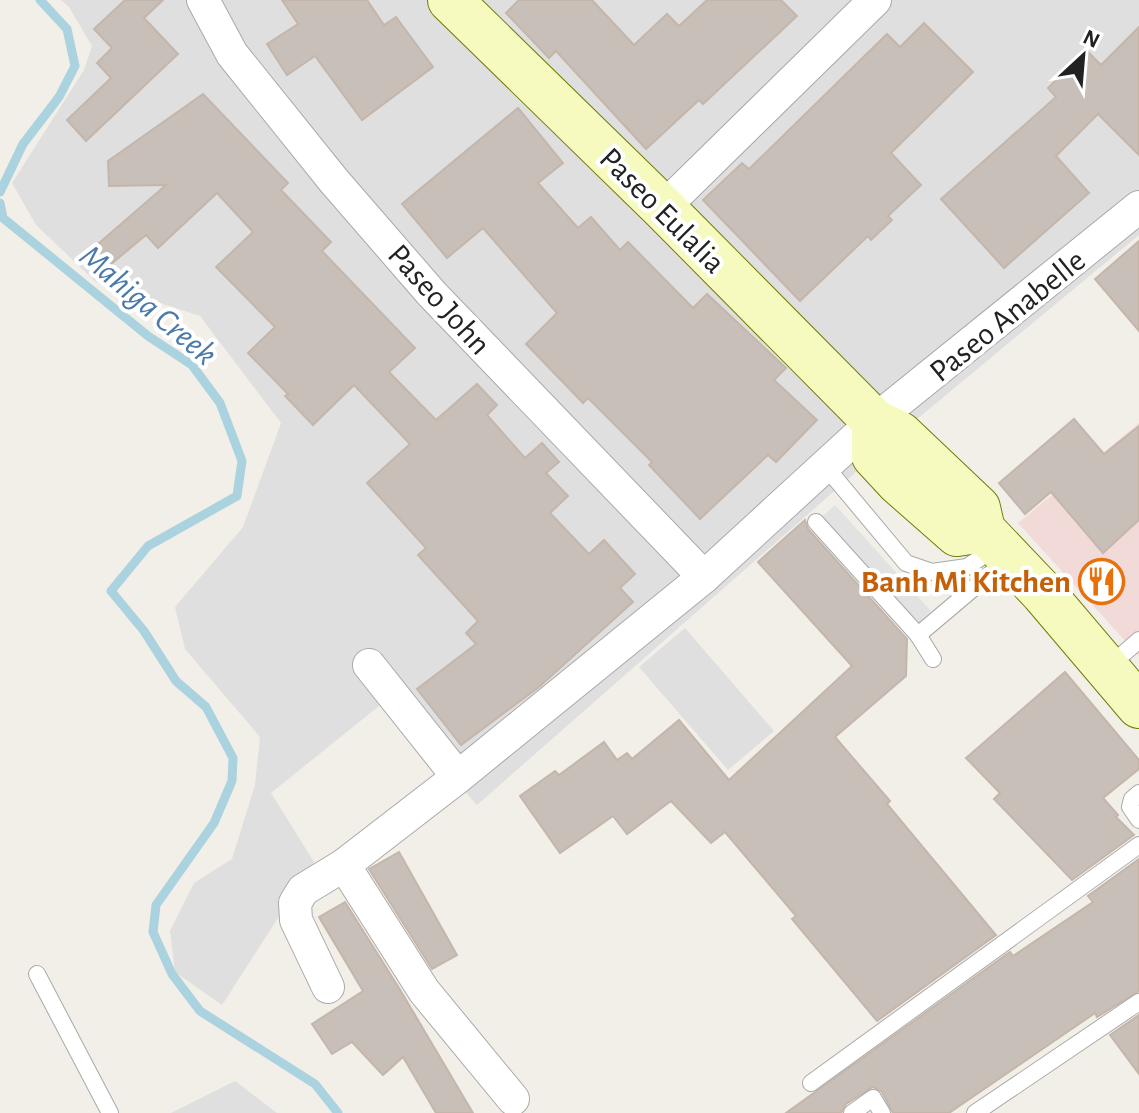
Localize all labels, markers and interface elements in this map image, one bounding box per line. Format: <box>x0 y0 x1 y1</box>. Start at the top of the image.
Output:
north arrow <box>1043 16 1123 96</box>
text: N <box>1080 26 1103 52</box>
street label: Paseo Eulalia <box>594 142 731 279</box>
street label: Paseo John <box>382 238 497 361</box>
water label: Mahiga Creek <box>73 239 223 372</box>
street label: Paseo Anabelle <box>924 244 1091 388</box>
restaurant icon: Banh Mi Kitchen <box>1078 557 1126 605</box>
place label: Banh Mi Kitchen <box>861 566 1071 598</box>

